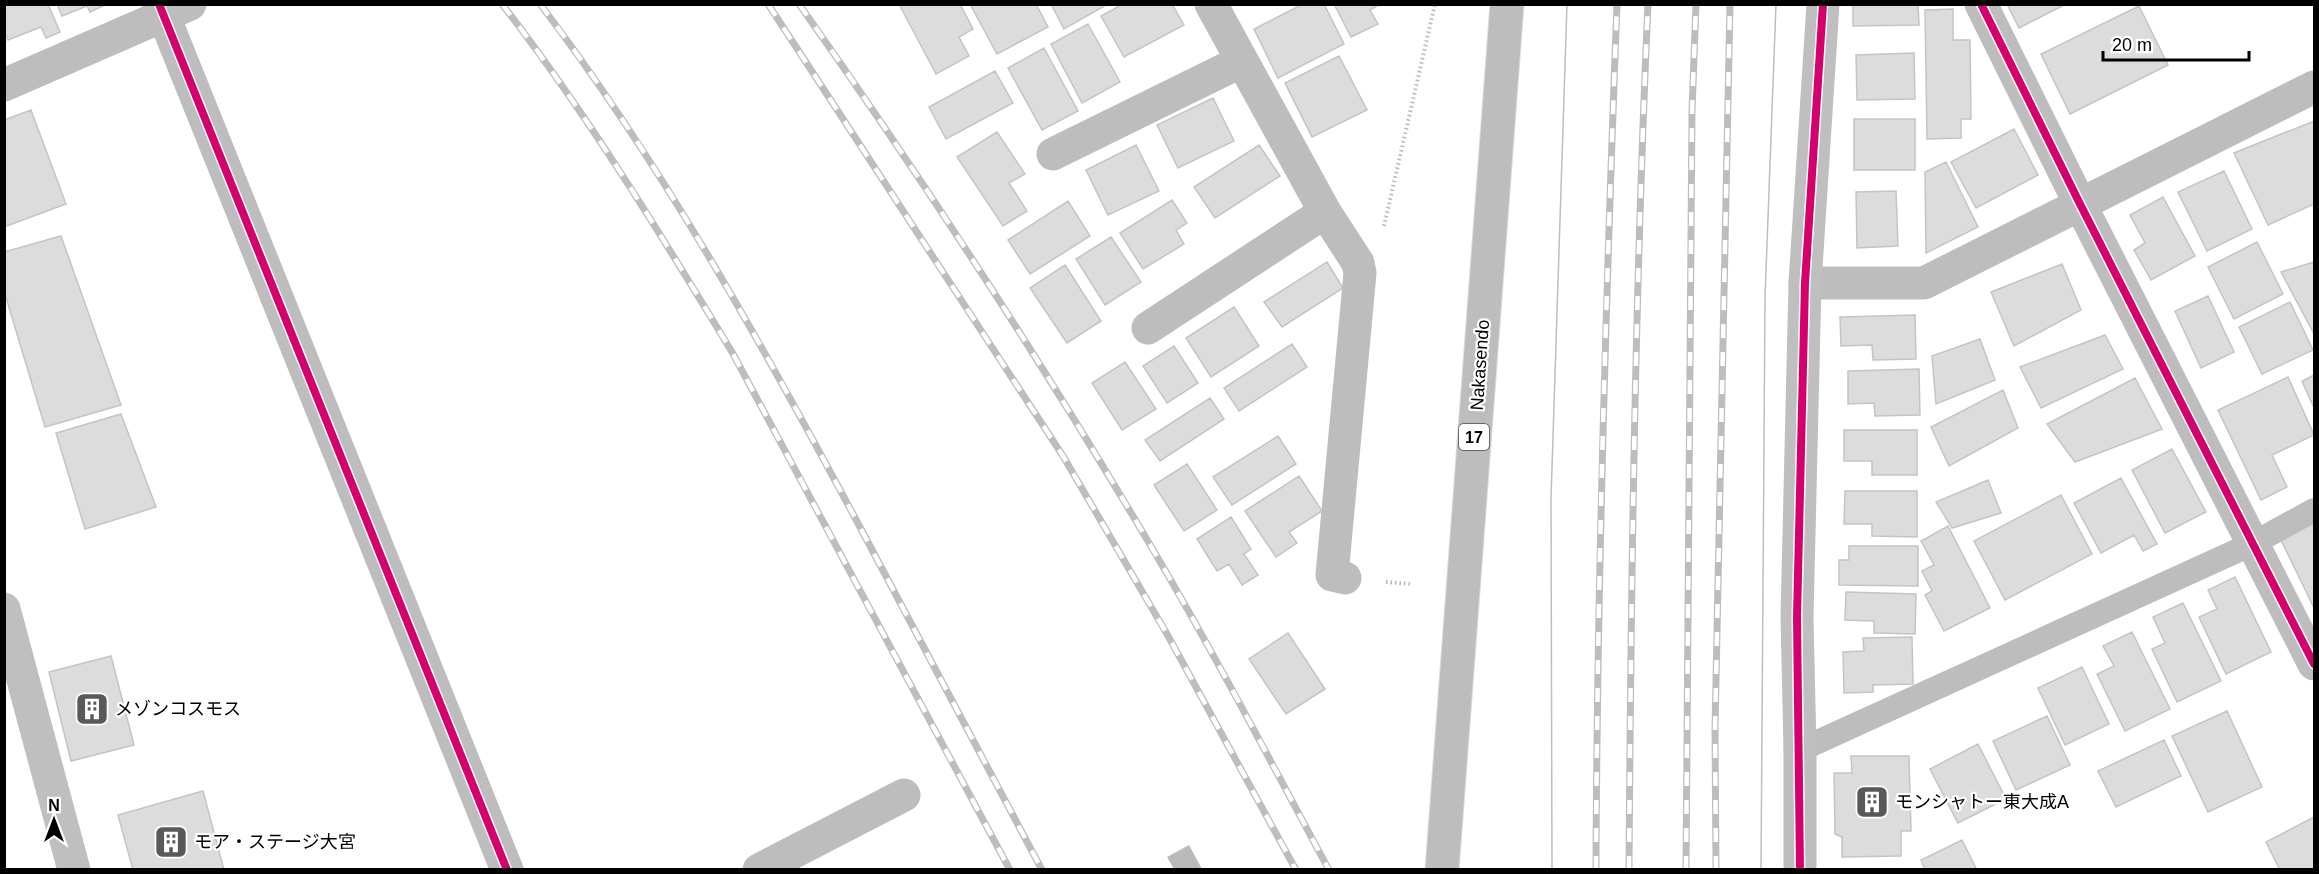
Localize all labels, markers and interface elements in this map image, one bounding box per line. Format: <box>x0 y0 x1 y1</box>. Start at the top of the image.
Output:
scale bar <box>2103 24 2248 62</box>
text: 20 m <box>2112 35 2152 55</box>
street label: Nakasendo <box>1467 319 1493 411</box>
road number: 17 <box>1459 424 1489 450</box>
building icon: メゾンコスモス <box>74 691 110 727</box>
place label: メゾンコスモス <box>115 699 241 719</box>
building icon: モンシャトー東大成A <box>1854 784 1890 820</box>
north arrow <box>24 790 84 850</box>
place label: モンシャトー東大成A <box>1895 792 2069 812</box>
text: N <box>48 797 60 814</box>
building icon: モア・ステージ大宮 <box>153 824 189 860</box>
place label: モア・ステージ大宮 <box>194 832 356 852</box>

